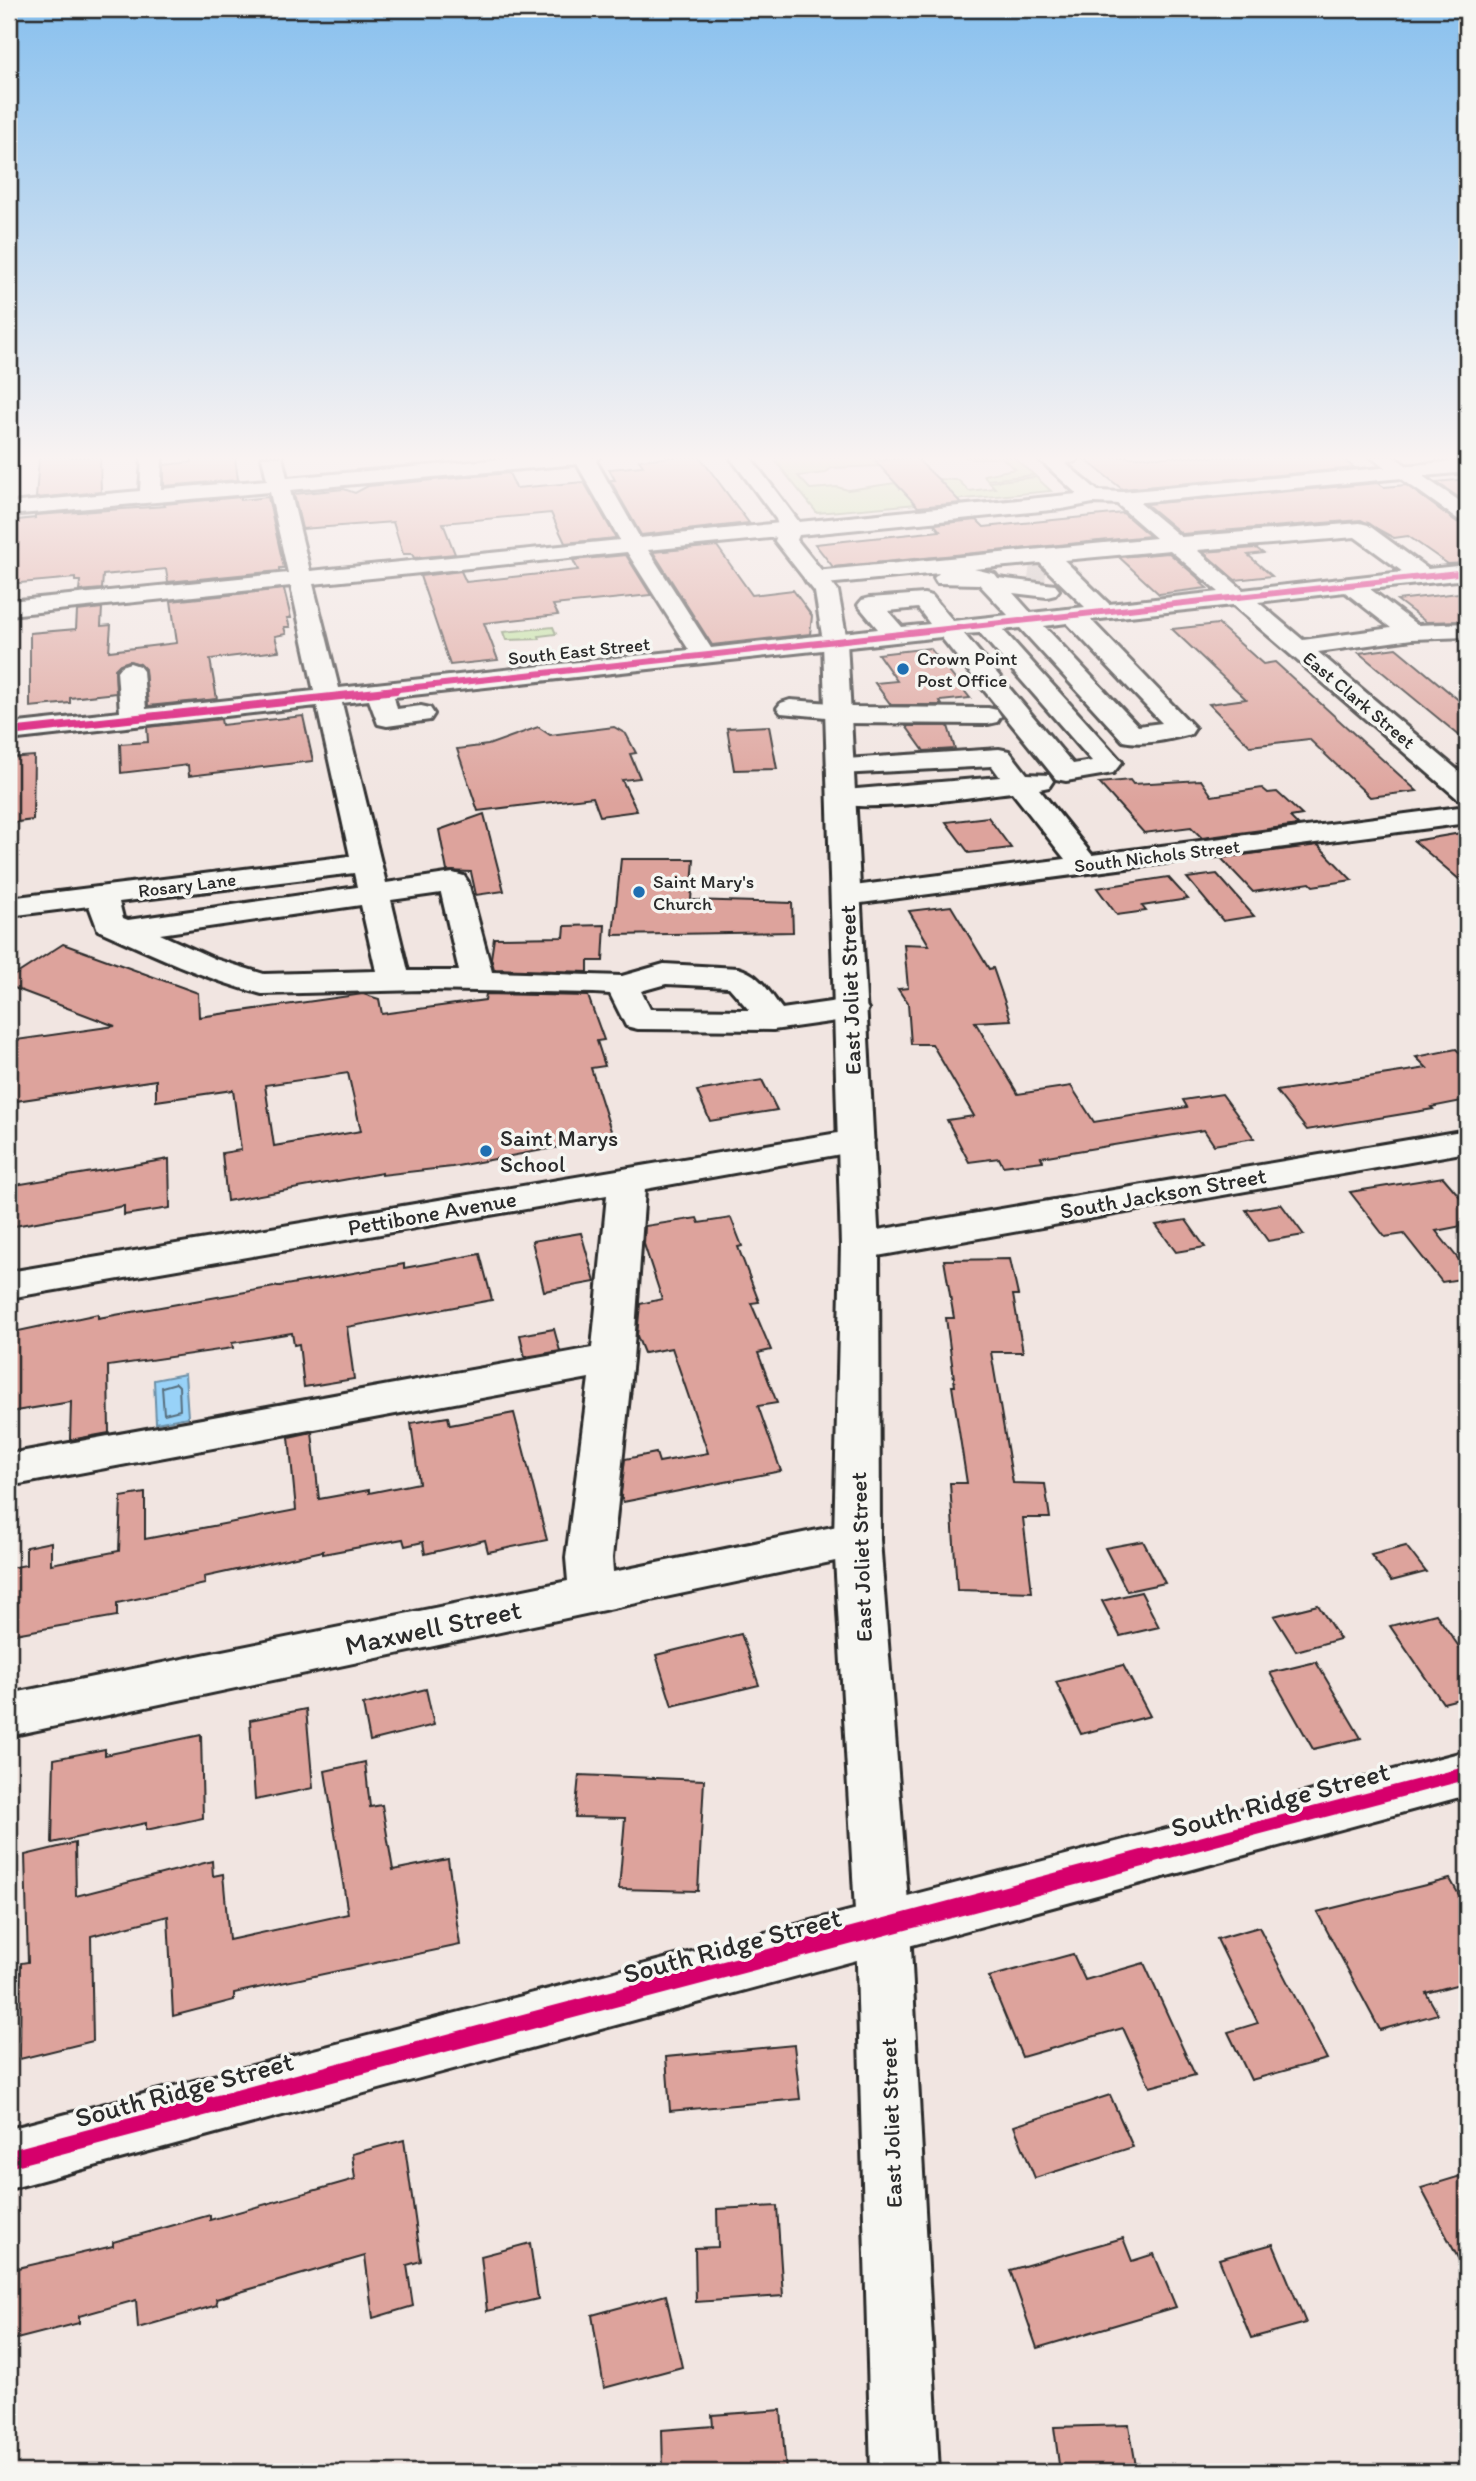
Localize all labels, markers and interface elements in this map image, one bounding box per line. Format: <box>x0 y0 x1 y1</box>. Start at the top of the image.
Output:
street label: South East Street <box>507 632 651 670</box>
street label: East Clark Street <box>1298 646 1420 754</box>
place label: Crown Point Post Office <box>917 647 1017 692</box>
marker: Crown Point Post Office <box>895 661 911 677</box>
street label: South Nichols Street <box>1073 834 1241 878</box>
street label: Rosary Lane <box>137 868 237 902</box>
place label: Saint Mary's Church <box>653 870 754 915</box>
marker: Saint Mary's Church <box>631 884 647 900</box>
street label: East Joliet Street <box>833 905 867 1075</box>
place label: Saint Marys School <box>500 1124 618 1178</box>
marker: Saint Marys School <box>478 1143 494 1159</box>
street label: South Jackson Street <box>1058 1161 1269 1225</box>
street label: Pettibone Avenue <box>345 1184 519 1242</box>
street label: East Joliet Street <box>844 1472 878 1642</box>
street label: Maxwell Street <box>342 1592 524 1662</box>
street label: South Ridge Street <box>1167 1753 1393 1845</box>
street label: South Ridge Street <box>619 1899 845 1991</box>
street label: East Joliet Street <box>874 2038 908 2208</box>
street label: South Ridge Street <box>71 2043 297 2135</box>

